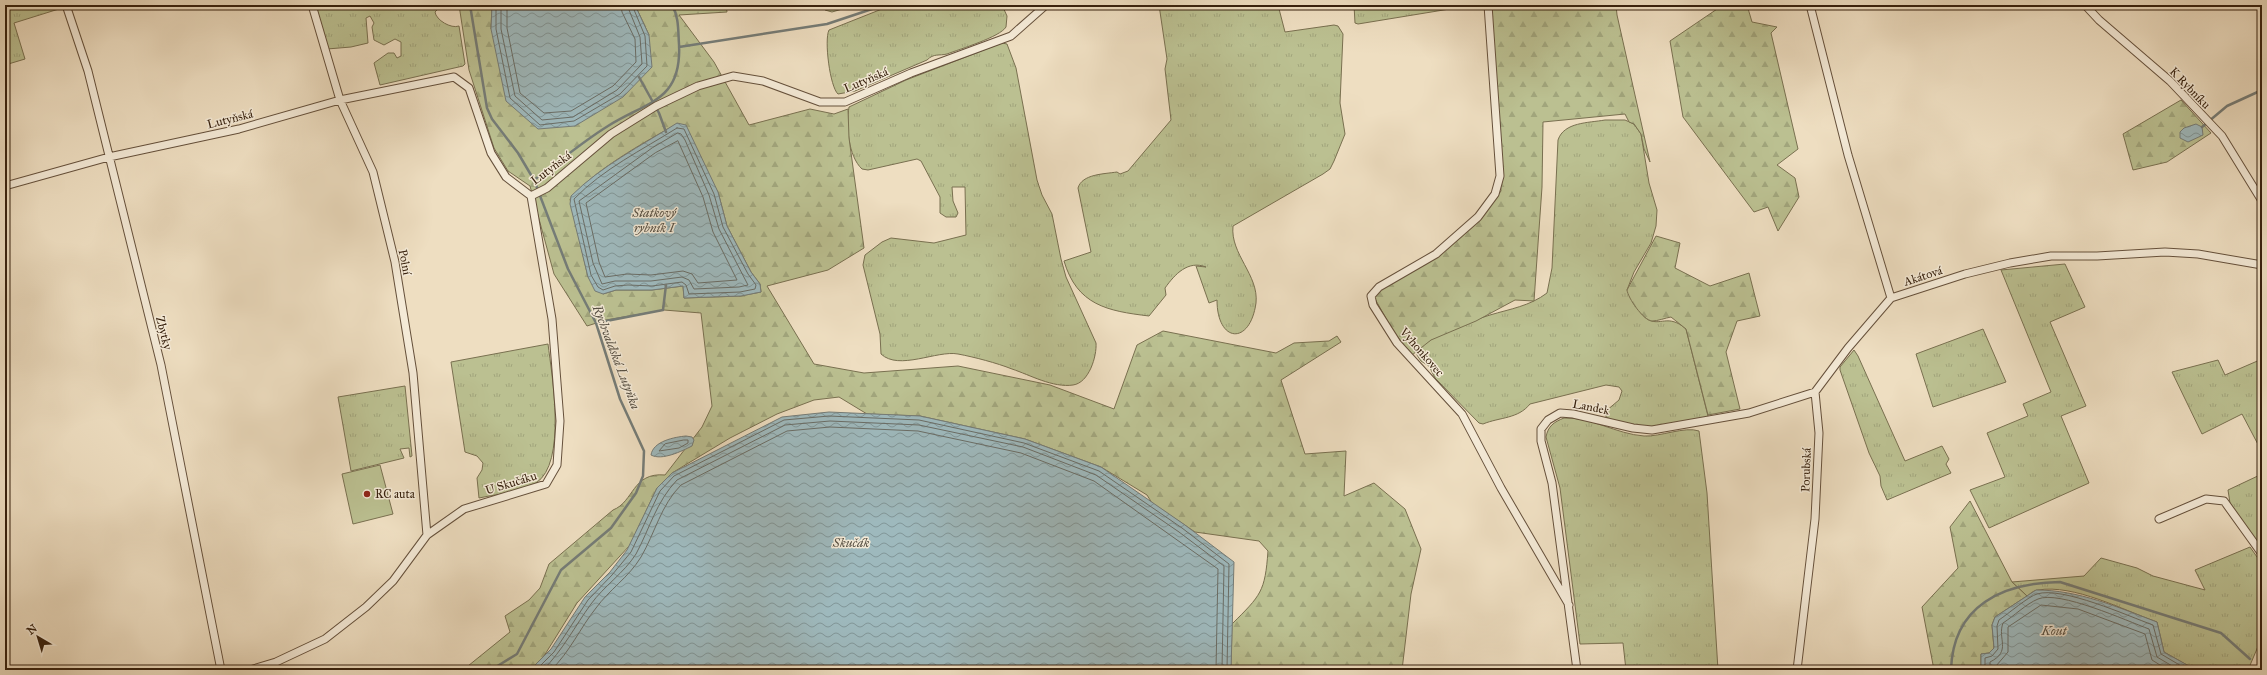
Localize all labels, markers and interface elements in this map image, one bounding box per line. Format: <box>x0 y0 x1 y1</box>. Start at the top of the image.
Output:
street label: Lutyňská <box>842 64 891 96</box>
street label: K Rybníku <box>2167 64 2214 112</box>
street label: Lutyňská <box>206 106 255 131</box>
street label: Lutyňská <box>528 148 575 188</box>
water label: Statkový rybník I <box>631 205 678 236</box>
street label: Polní <box>396 248 414 277</box>
street label: Akátová <box>1901 263 1945 289</box>
water label: Rychvaldská Lutyňka <box>588 302 643 412</box>
street label: Zbytky <box>153 315 175 352</box>
street label: Vyhonkovec <box>1396 324 1447 379</box>
street label: Landek <box>1572 397 1611 417</box>
street label: Porubská <box>1798 447 1814 492</box>
street label: U Skučáku <box>484 468 539 497</box>
place label: RC auta <box>375 487 416 501</box>
marker: RC auta <box>362 489 372 499</box>
water label: Skučák <box>832 535 869 551</box>
north arrow <box>18 617 58 657</box>
text: N <box>24 621 40 638</box>
water label: Kout <box>2040 623 2067 639</box>

